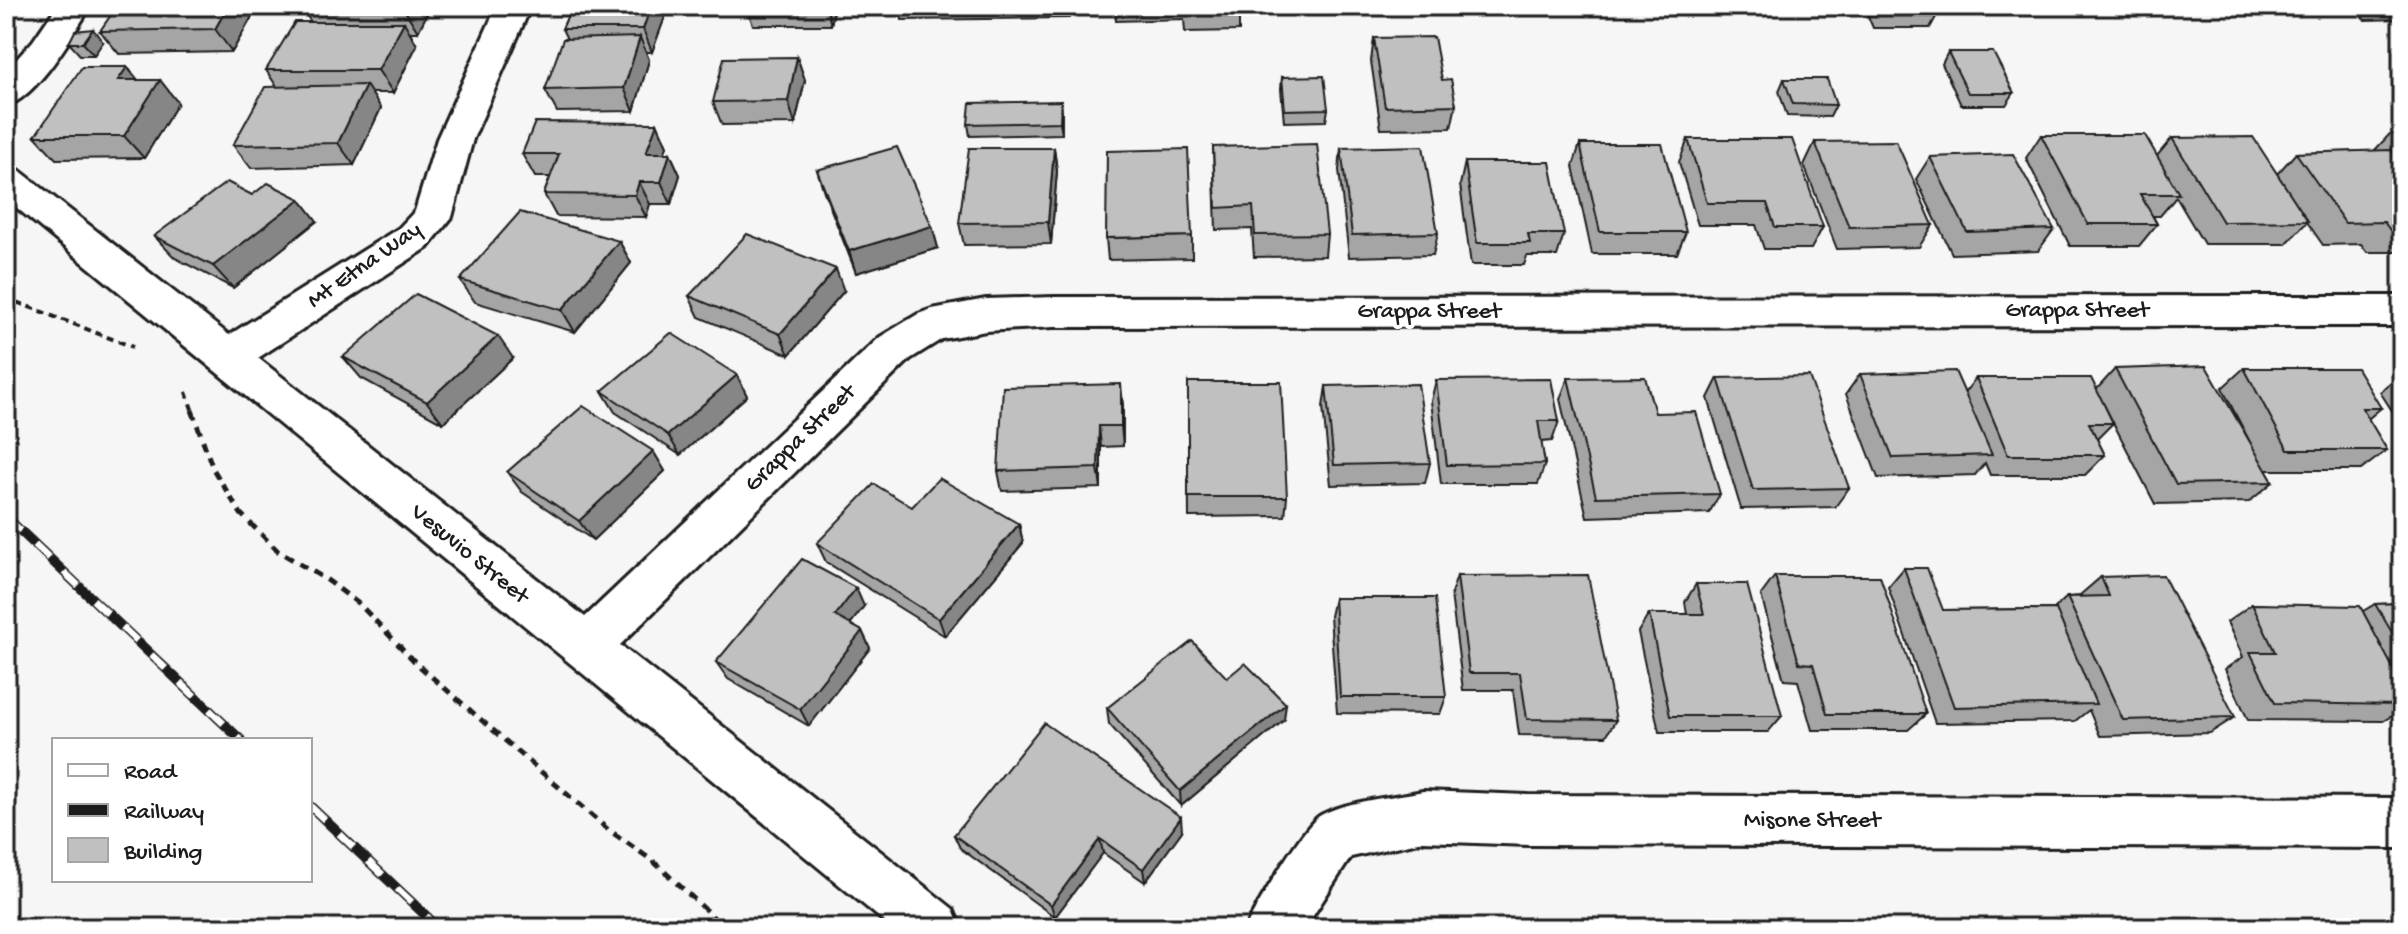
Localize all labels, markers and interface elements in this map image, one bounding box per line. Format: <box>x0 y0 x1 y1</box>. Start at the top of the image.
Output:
street label: Mt Etna Way <box>302 216 428 316</box>
street label: Grappa Street <box>2005 297 2151 326</box>
street label: Grappa Street <box>1357 298 1503 327</box>
street label: Grappa Street <box>739 377 864 499</box>
street label: Vesuvio Street <box>403 498 536 613</box>
legend <box>52 738 312 882</box>
text: Road <box>124 759 178 788</box>
text: Railway <box>124 799 204 828</box>
street label: Misone Street <box>1744 807 1883 836</box>
text: Building <box>123 839 202 868</box>

